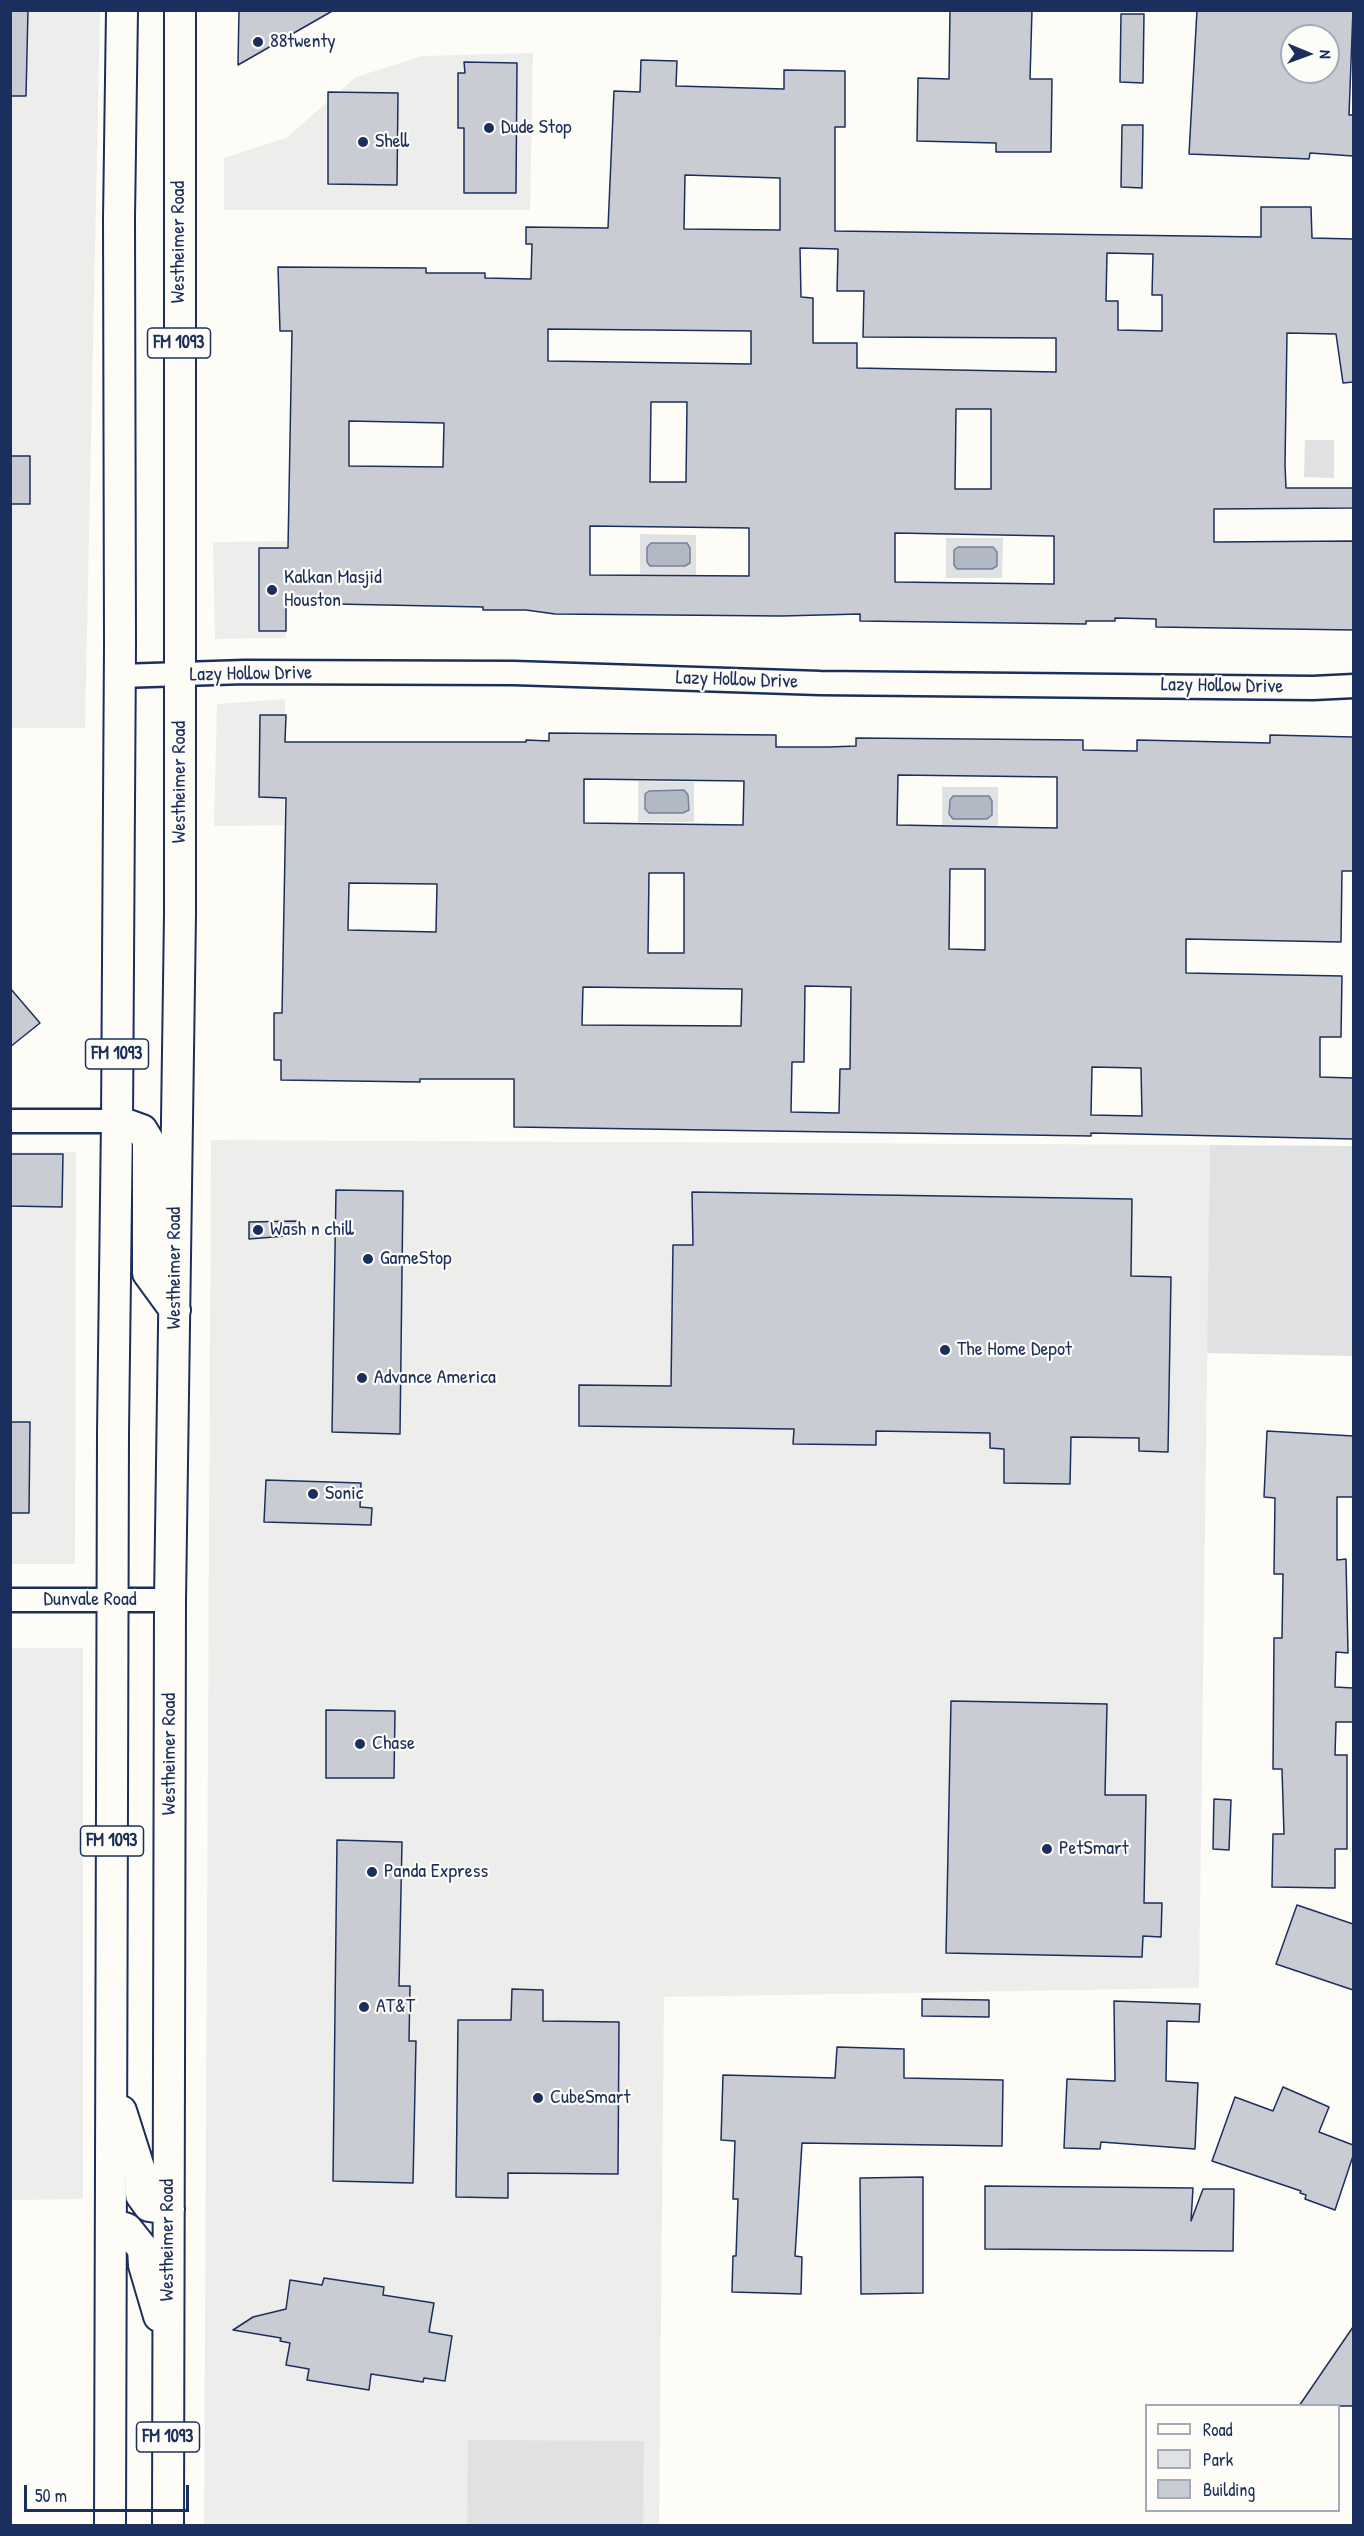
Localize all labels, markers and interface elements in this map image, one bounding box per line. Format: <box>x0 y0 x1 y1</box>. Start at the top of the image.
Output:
north arrow <box>1280 24 1340 84</box>
place label: 88twenty <box>270 30 336 54</box>
marker: 88twenty <box>251 35 265 49</box>
text: N <box>1315 50 1337 59</box>
place label: Dude Stop <box>501 116 572 140</box>
marker: Dude Stop <box>482 121 496 135</box>
place label: Shell <box>375 130 409 154</box>
marker: Shell <box>356 135 370 149</box>
street label: Westheimer Road <box>167 181 191 303</box>
road number: FM 1093 <box>148 328 210 358</box>
place label: Kalkan Masjid Houston <box>284 566 382 613</box>
marker: Kalkan Masjid Houston <box>265 583 279 597</box>
street label: Lazy Hollow Drive <box>190 661 312 687</box>
street label: Lazy Hollow Drive <box>675 666 799 694</box>
street label: Lazy Hollow Drive <box>1161 673 1283 699</box>
street label: Westheimer Road <box>168 721 192 843</box>
road number: FM 1093 <box>86 1039 148 1069</box>
street label: Westheimer Road <box>163 1207 187 1329</box>
place label: Wash n chill <box>270 1218 354 1242</box>
marker: Wash n chill <box>251 1223 265 1237</box>
place label: GameStop <box>380 1247 452 1271</box>
marker: GameStop <box>361 1252 375 1266</box>
place label: The Home Depot <box>957 1338 1072 1362</box>
marker: The Home Depot <box>938 1343 952 1357</box>
place label: Advance America <box>374 1366 496 1390</box>
marker: Advance America <box>355 1371 369 1385</box>
place label: Sonic <box>325 1482 364 1506</box>
marker: Sonic <box>306 1487 320 1501</box>
street label: Dunvale Road <box>43 1588 137 1612</box>
street label: Westheimer Road <box>158 1693 182 1815</box>
place label: Chase <box>372 1732 415 1756</box>
marker: Chase <box>353 1737 367 1751</box>
road number: FM 1093 <box>80 1826 144 1856</box>
place label: PetSmart <box>1059 1837 1129 1861</box>
marker: PetSmart <box>1040 1842 1054 1856</box>
place label: Panda Express <box>384 1860 488 1884</box>
marker: Panda Express <box>365 1865 379 1879</box>
place label: AT&T <box>376 1995 415 2019</box>
marker: AT&T <box>357 2000 371 2014</box>
place label: CubeSmart <box>550 2086 630 2110</box>
marker: CubeSmart <box>531 2091 545 2105</box>
street label: Westheimer Road <box>156 2179 180 2301</box>
legend <box>1145 2404 1340 2512</box>
text: Road <box>1203 2417 1233 2442</box>
road number: FM 1093 <box>136 2422 200 2452</box>
text: Park <box>1203 2447 1233 2472</box>
scale bar <box>27 2473 192 2511</box>
text: Building <box>1203 2477 1255 2502</box>
text: 50 m <box>35 2483 67 2508</box>

